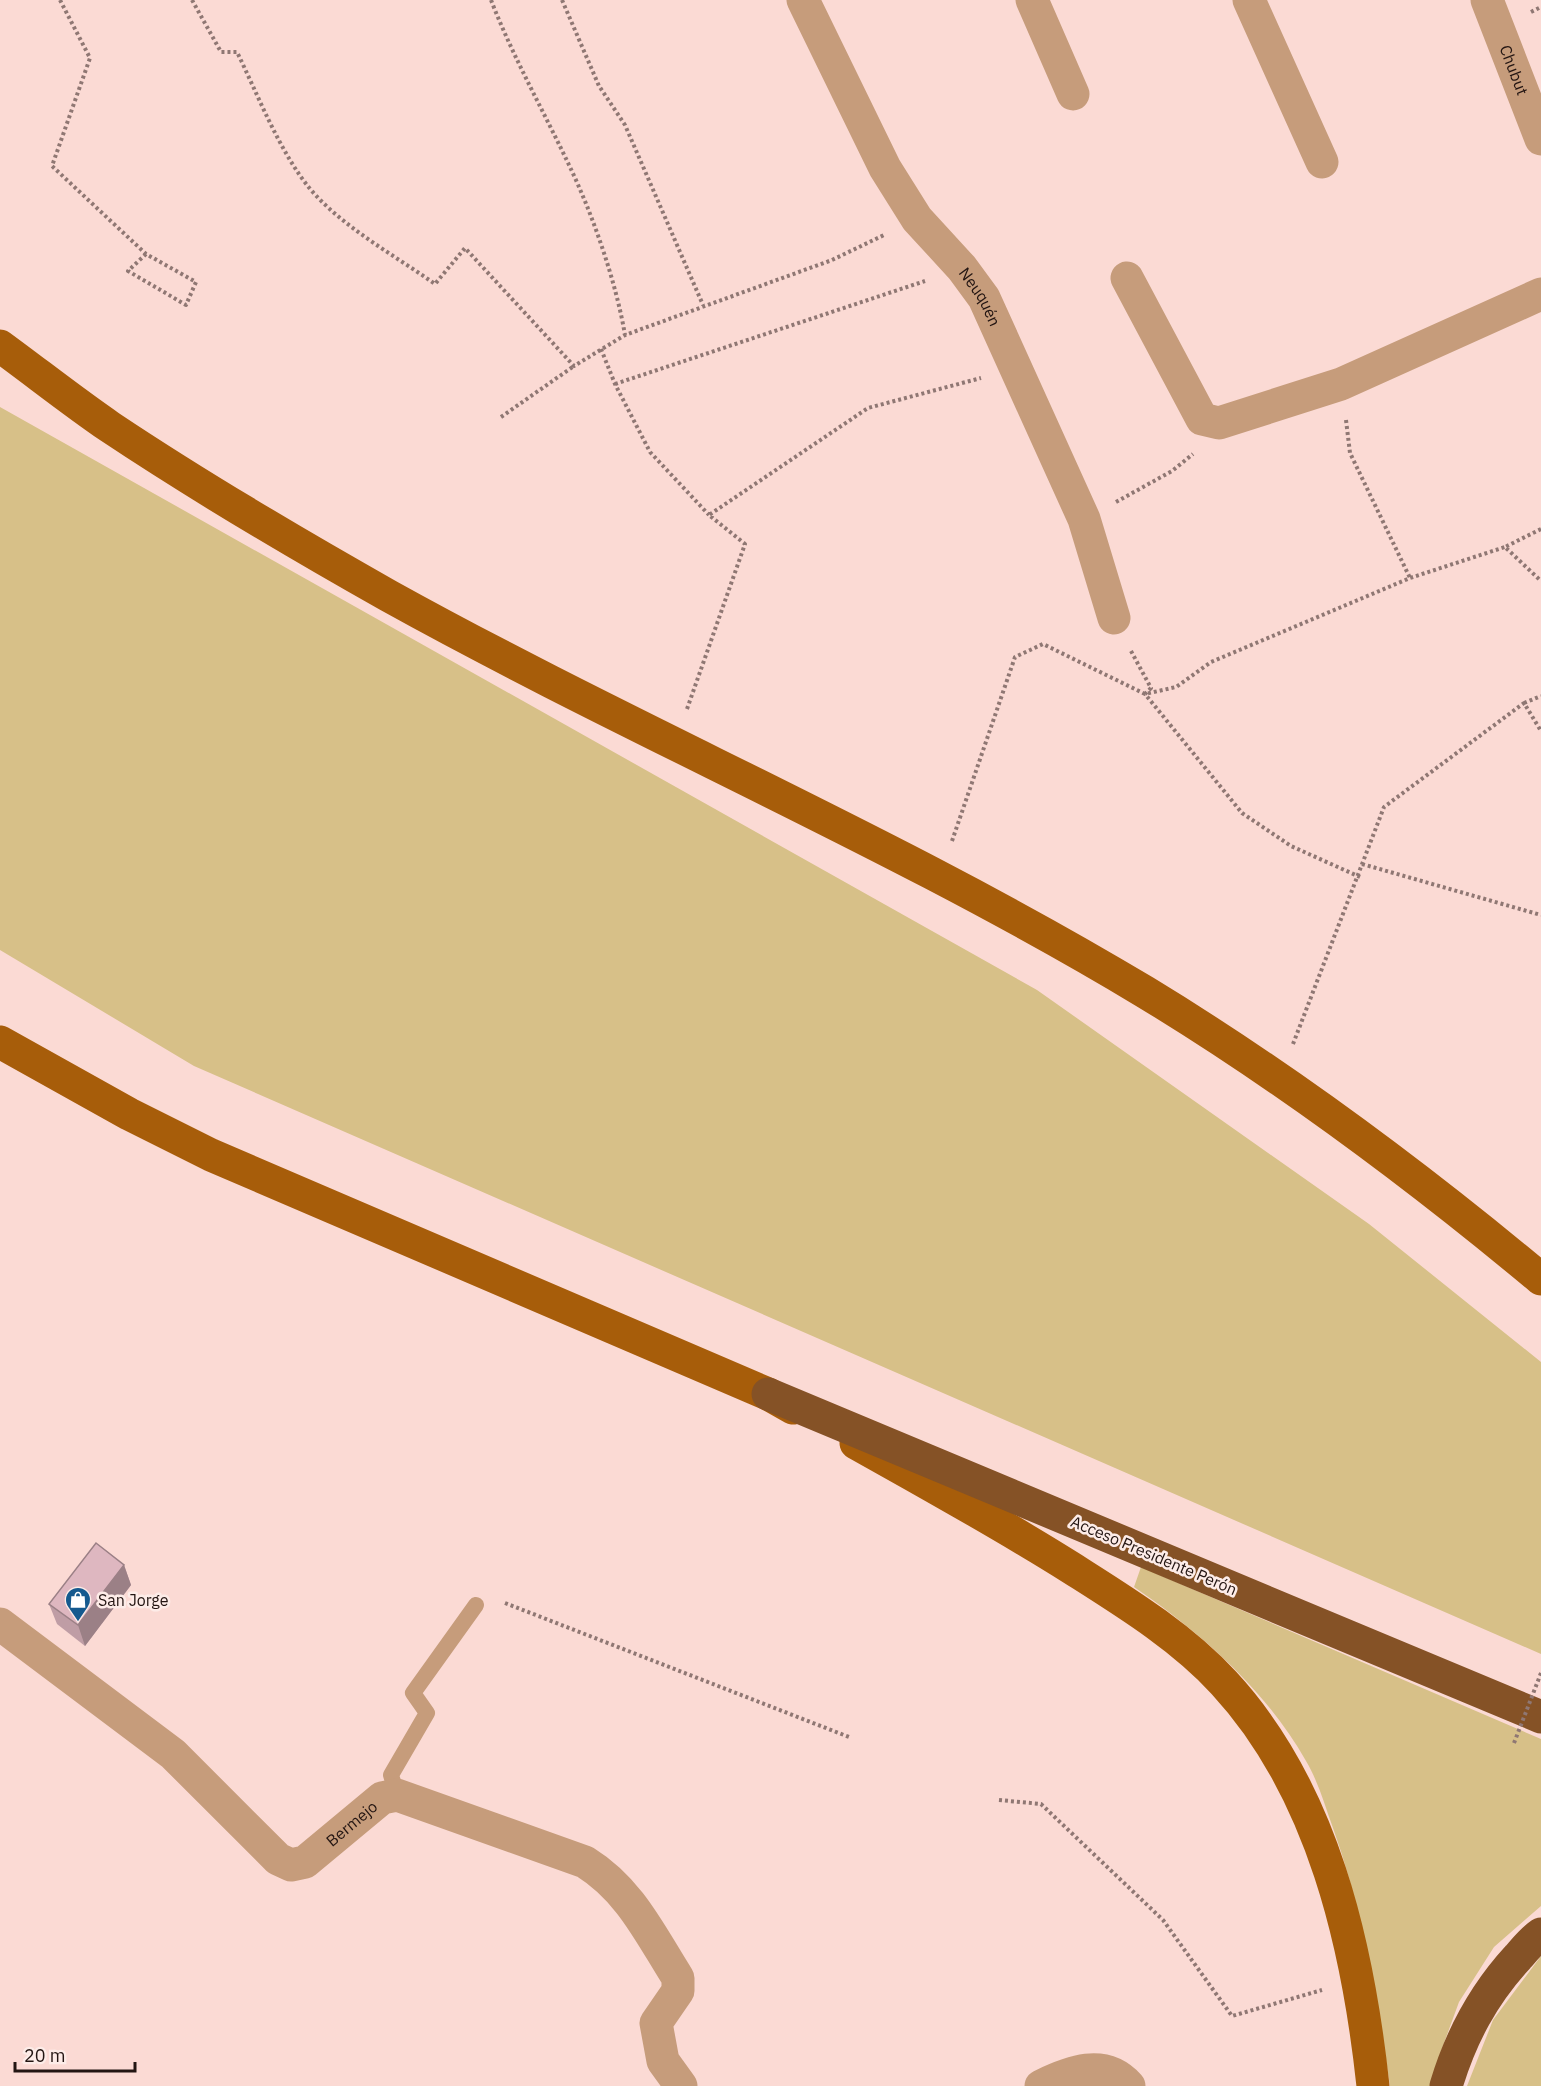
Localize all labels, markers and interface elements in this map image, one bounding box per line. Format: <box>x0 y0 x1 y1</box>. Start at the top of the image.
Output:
street label: Chubut <box>1495 42 1533 98</box>
street label: Neuquén <box>955 263 1005 329</box>
street label: Acceso Presidente Perón <box>1068 1511 1240 1599</box>
shop icon: San Jorge <box>63 1585 93 1623</box>
place label: San Jorge <box>98 1590 169 1610</box>
street label: Bermejo <box>322 1796 381 1850</box>
scale bar <box>15 2035 135 2073</box>
text: 20 m <box>24 2044 66 2067</box>

